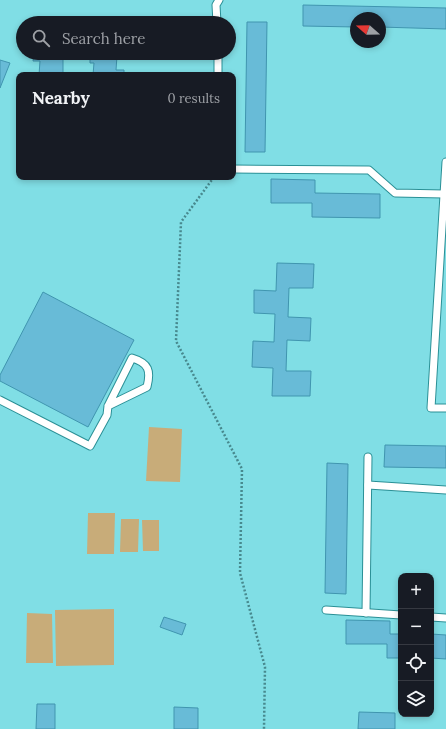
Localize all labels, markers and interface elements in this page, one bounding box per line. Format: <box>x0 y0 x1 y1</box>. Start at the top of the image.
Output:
north arrow <box>350 12 386 48</box>
search box <box>16 16 236 60</box>
icon: search <box>30 27 52 49</box>
text: Search here <box>62 29 145 48</box>
text: Nearby <box>32 87 90 109</box>
text: 0 results <box>168 90 220 107</box>
map controls <box>398 573 434 717</box>
button: + <box>398 573 434 609</box>
button: − <box>398 609 434 645</box>
button: locate <box>398 645 434 681</box>
button: layers <box>398 681 434 717</box>

